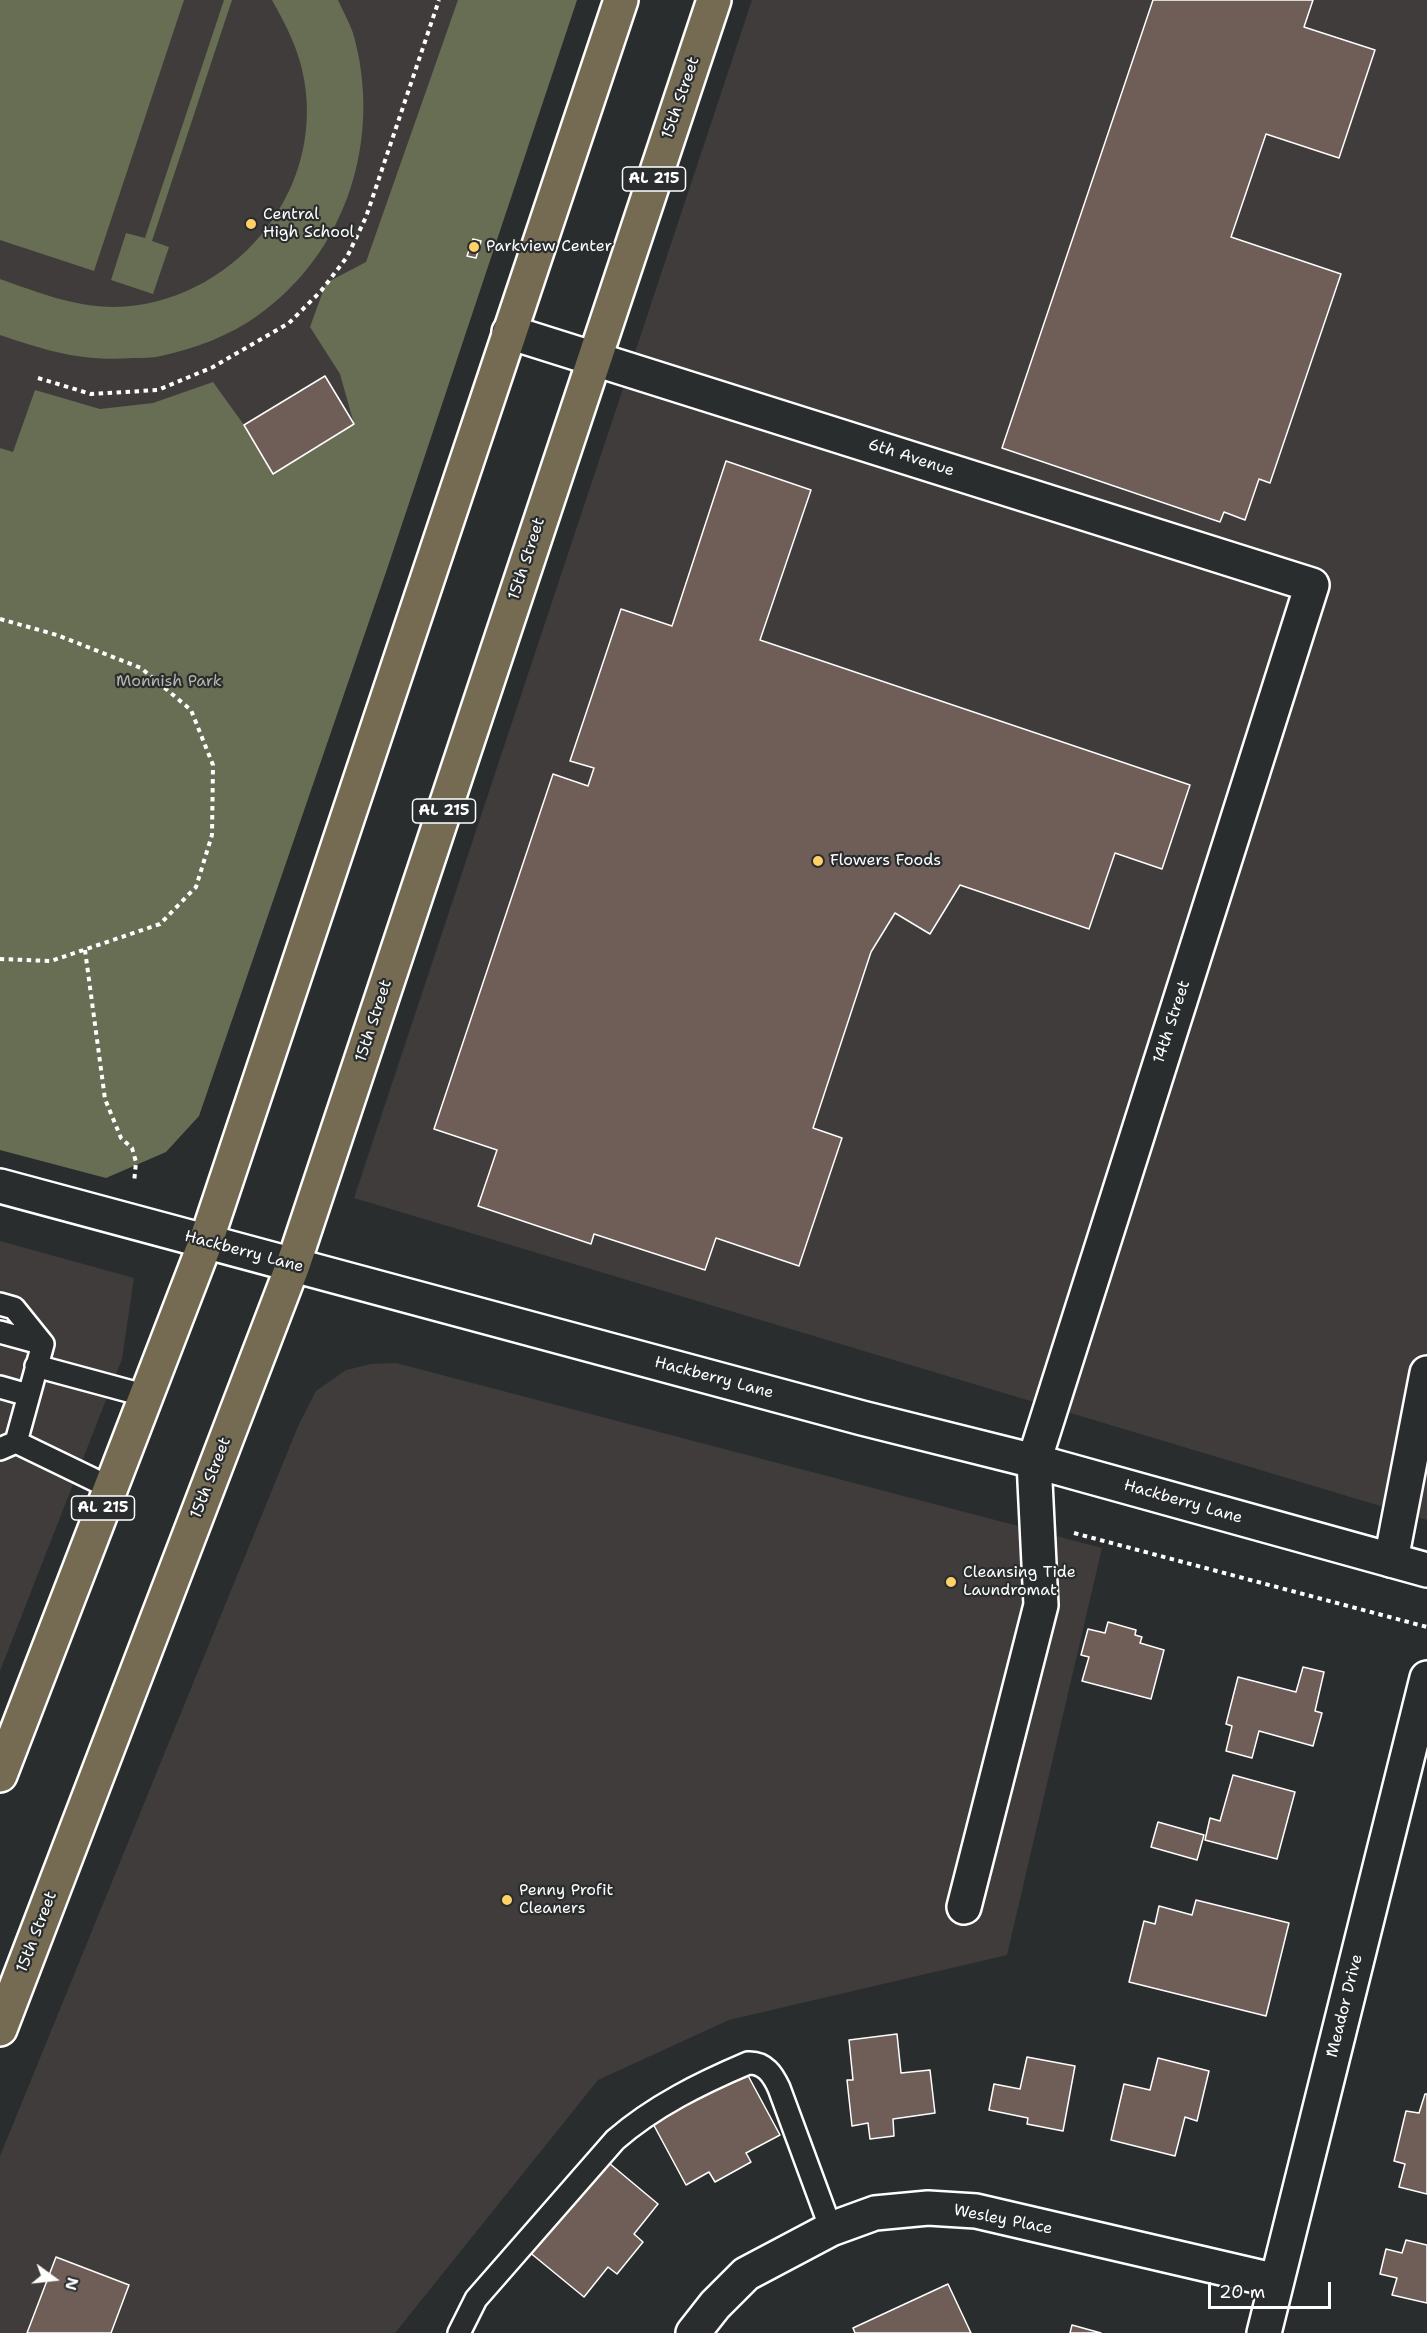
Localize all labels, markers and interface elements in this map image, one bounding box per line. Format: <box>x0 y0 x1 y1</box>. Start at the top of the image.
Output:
street label: 15th Street <box>658 54 704 142</box>
road number: AL 215 <box>622 167 686 191</box>
place label: Central High School <box>263 205 354 243</box>
marker: Central High School <box>244 217 258 231</box>
place label: Parkview Center <box>486 237 612 257</box>
marker: Parkview Center <box>467 240 481 254</box>
street label: 6th Avenue <box>865 435 957 481</box>
street label: 15th Street <box>505 515 549 603</box>
park label: Monnish Park <box>116 672 222 692</box>
road number: AL 215 <box>412 799 476 823</box>
place label: Flowers Foods <box>830 851 941 871</box>
marker: Flowers Foods <box>811 854 825 868</box>
street label: 15th Street <box>352 977 396 1065</box>
street label: 14th Street <box>1150 978 1194 1066</box>
street label: Hackberry Lane <box>182 1227 306 1277</box>
street label: Hackberry Lane <box>652 1353 776 1403</box>
street label: 15th Street <box>187 1435 235 1521</box>
street label: Hackberry Lane <box>1121 1476 1245 1528</box>
road number: AL 215 <box>72 1496 134 1520</box>
place label: Cleansing Tide Laundromat <box>963 1563 1076 1601</box>
marker: Cleansing Tide Laundromat <box>944 1575 958 1589</box>
place label: Penny Profit Cleaners <box>519 1881 614 1919</box>
street label: 15th Street <box>13 1889 61 1975</box>
marker: Penny Profit Cleaners <box>500 1893 514 1907</box>
street label: Meador Drive <box>1323 1952 1367 2060</box>
street label: Wesley Place <box>952 2201 1054 2239</box>
north arrow <box>24 2249 84 2309</box>
scale bar <box>1211 2270 1334 2308</box>
text: N <box>60 2275 84 2293</box>
text: 20 m <box>1219 2280 1265 2304</box>

